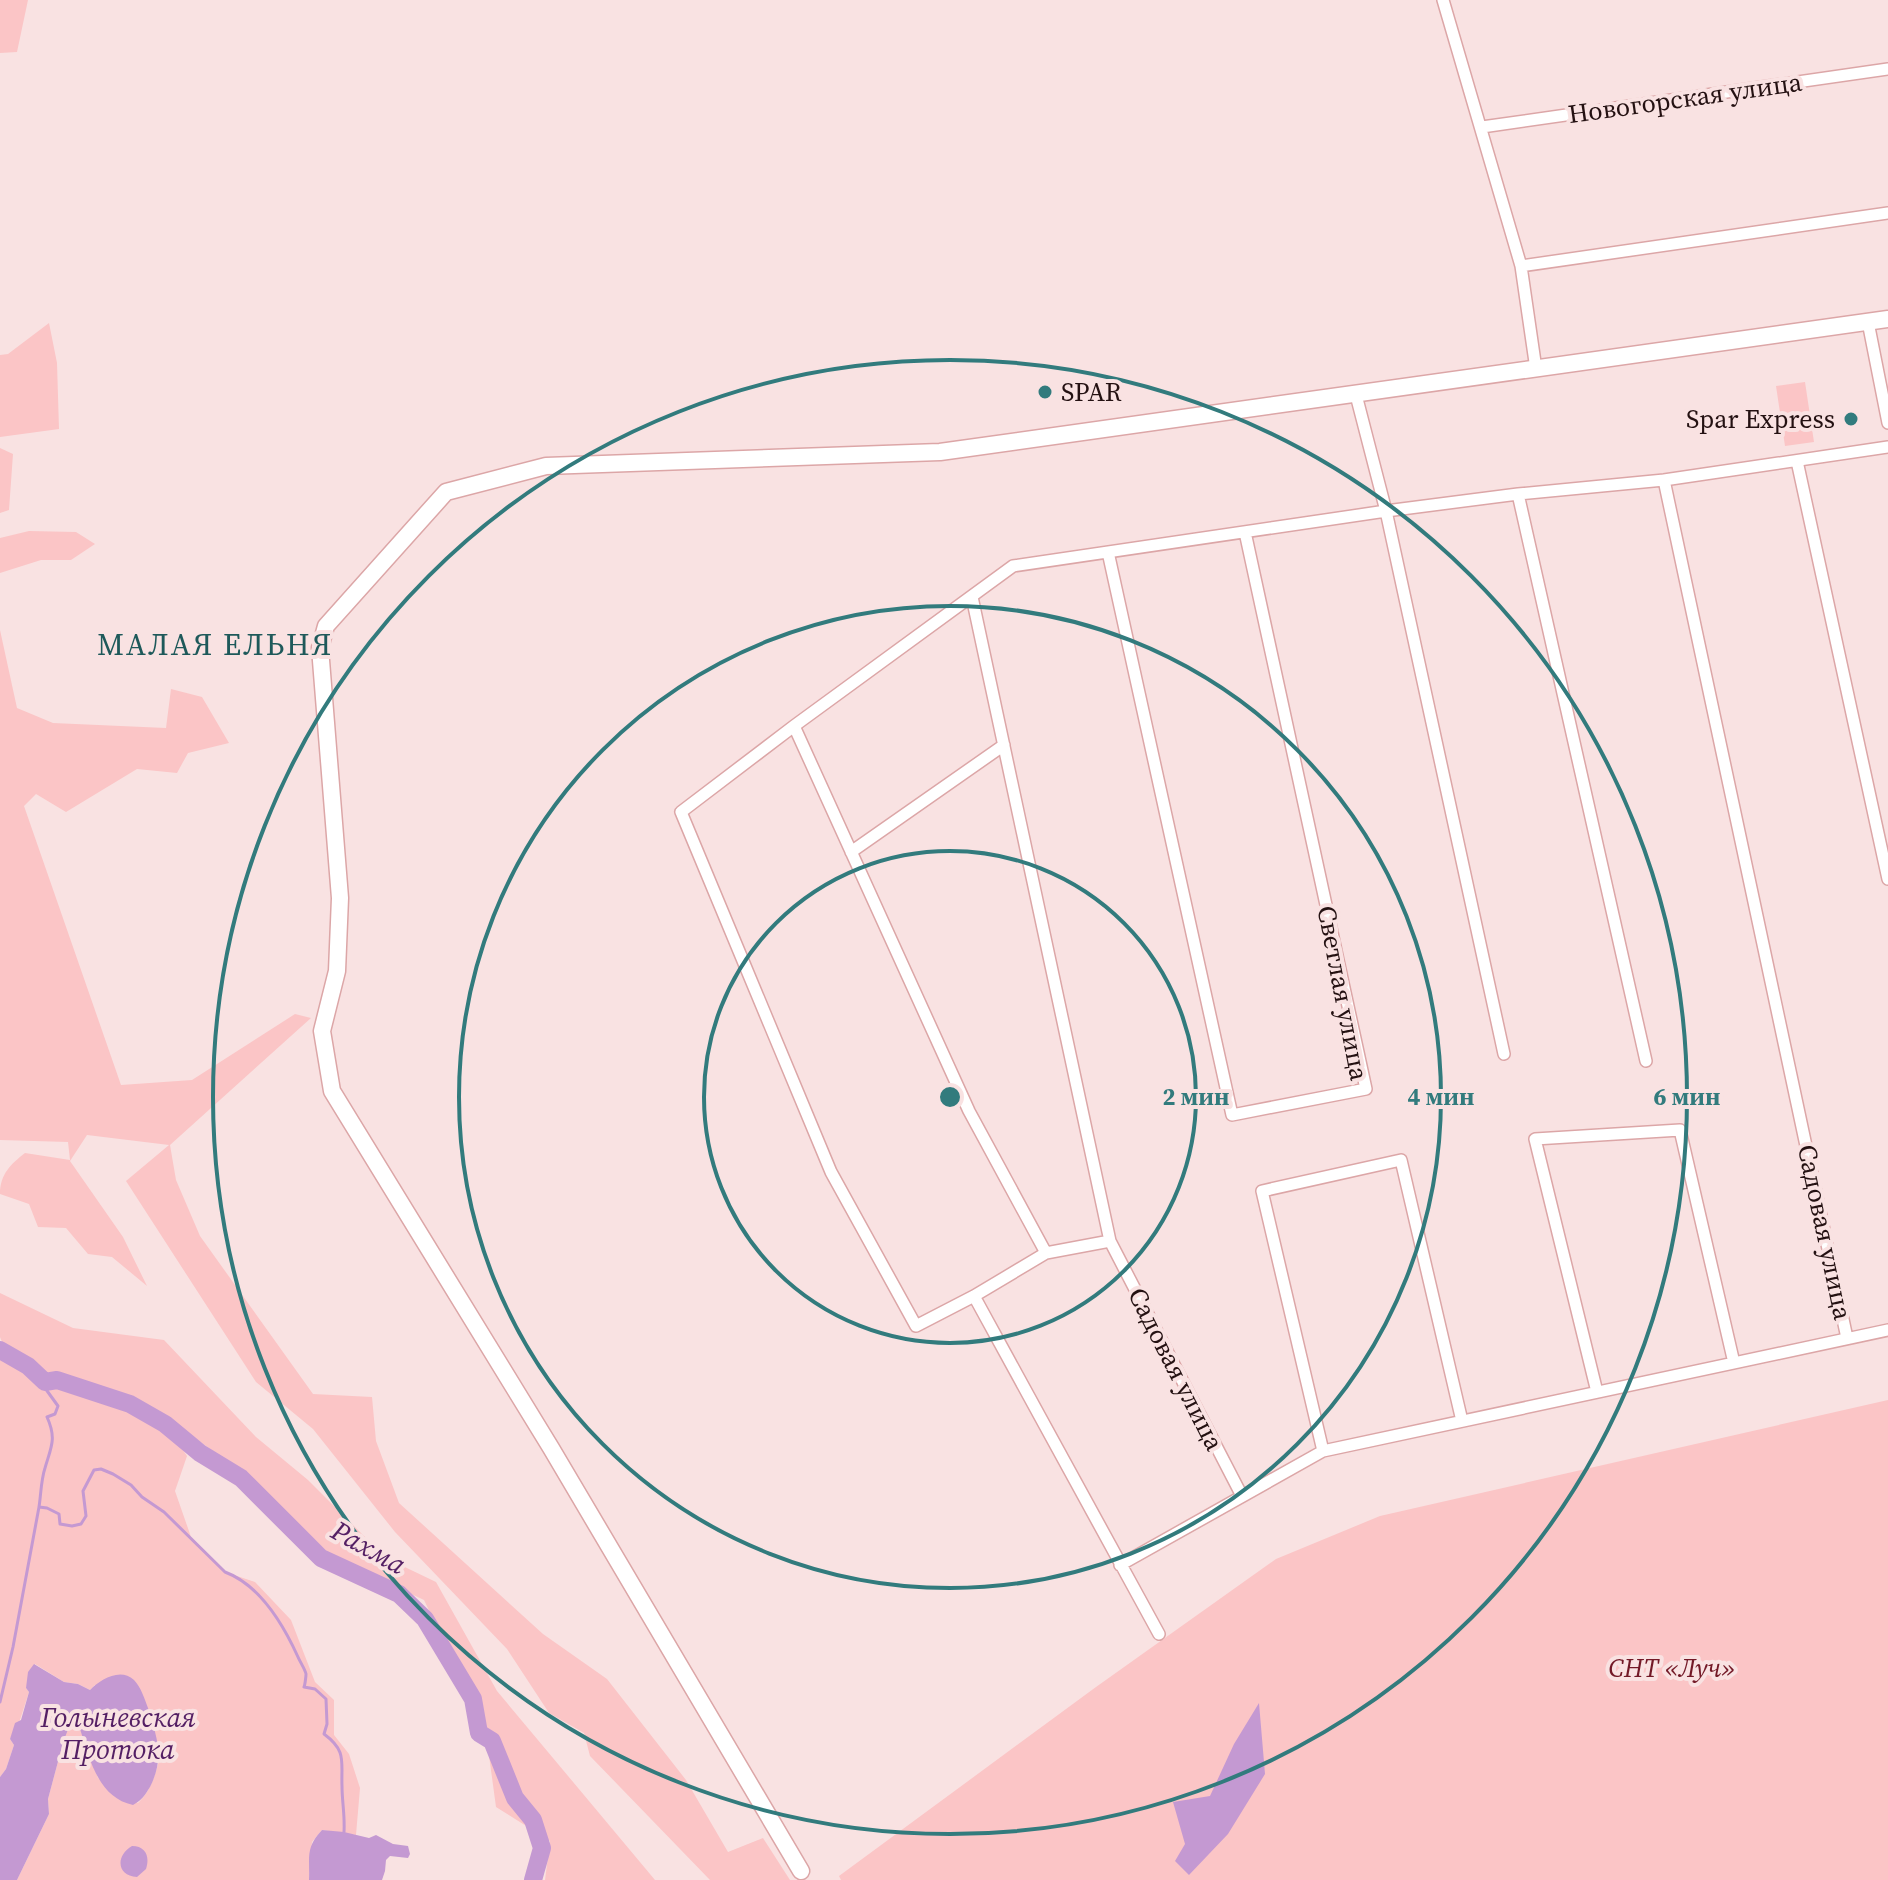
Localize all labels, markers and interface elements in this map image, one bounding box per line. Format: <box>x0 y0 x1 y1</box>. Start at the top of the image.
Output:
street label: Новогорская улица <box>1566 64 1805 132</box>
place label: SPAR <box>1061 374 1122 410</box>
marker: SPAR <box>1036 383 1054 401</box>
place label: Spar Express <box>1686 401 1835 437</box>
marker: Spar Express <box>1842 410 1860 428</box>
district label: МАЛАЯ ЕЛЬНЯ <box>97 624 333 665</box>
street label: Светлая улица <box>1308 903 1378 1084</box>
text: 2 мин <box>1162 1080 1230 1113</box>
text: 4 мин <box>1407 1080 1475 1113</box>
text: 6 мин <box>1653 1080 1721 1113</box>
centre of rings <box>936 1083 964 1111</box>
street label: Садовая улица <box>1789 1141 1861 1324</box>
street label: Садовая улица <box>1119 1281 1233 1457</box>
water label: Рахма <box>324 1511 413 1583</box>
park label: СНТ «Луч» <box>1608 1650 1736 1686</box>
water label: Голыневская Протока <box>39 1698 196 1768</box>

